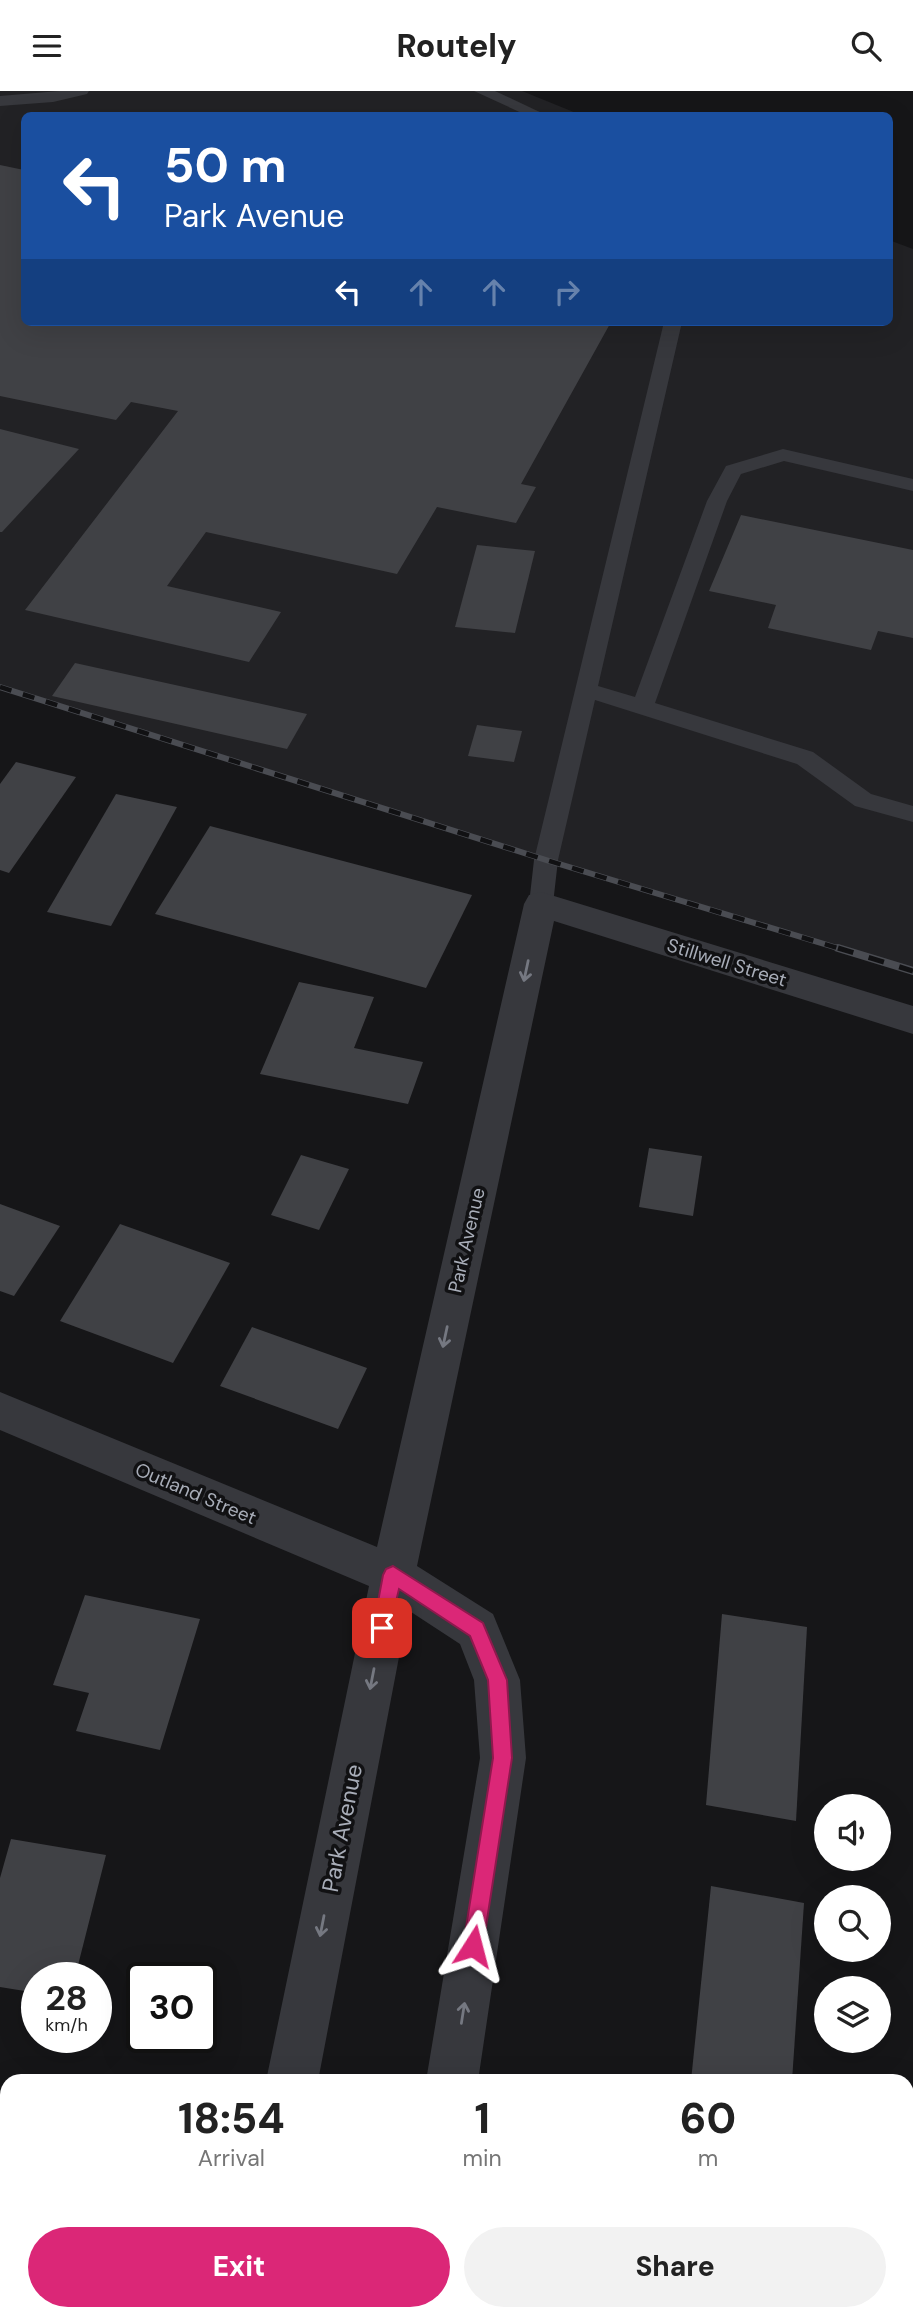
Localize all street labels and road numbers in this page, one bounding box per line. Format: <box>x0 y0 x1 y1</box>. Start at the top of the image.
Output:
street label: Stillwell Street <box>664 932 790 993</box>
street label: Park Avenue <box>442 1185 491 1295</box>
street label: Outland Street <box>131 1457 260 1530</box>
street label: Park Avenue <box>315 1761 369 1895</box>

